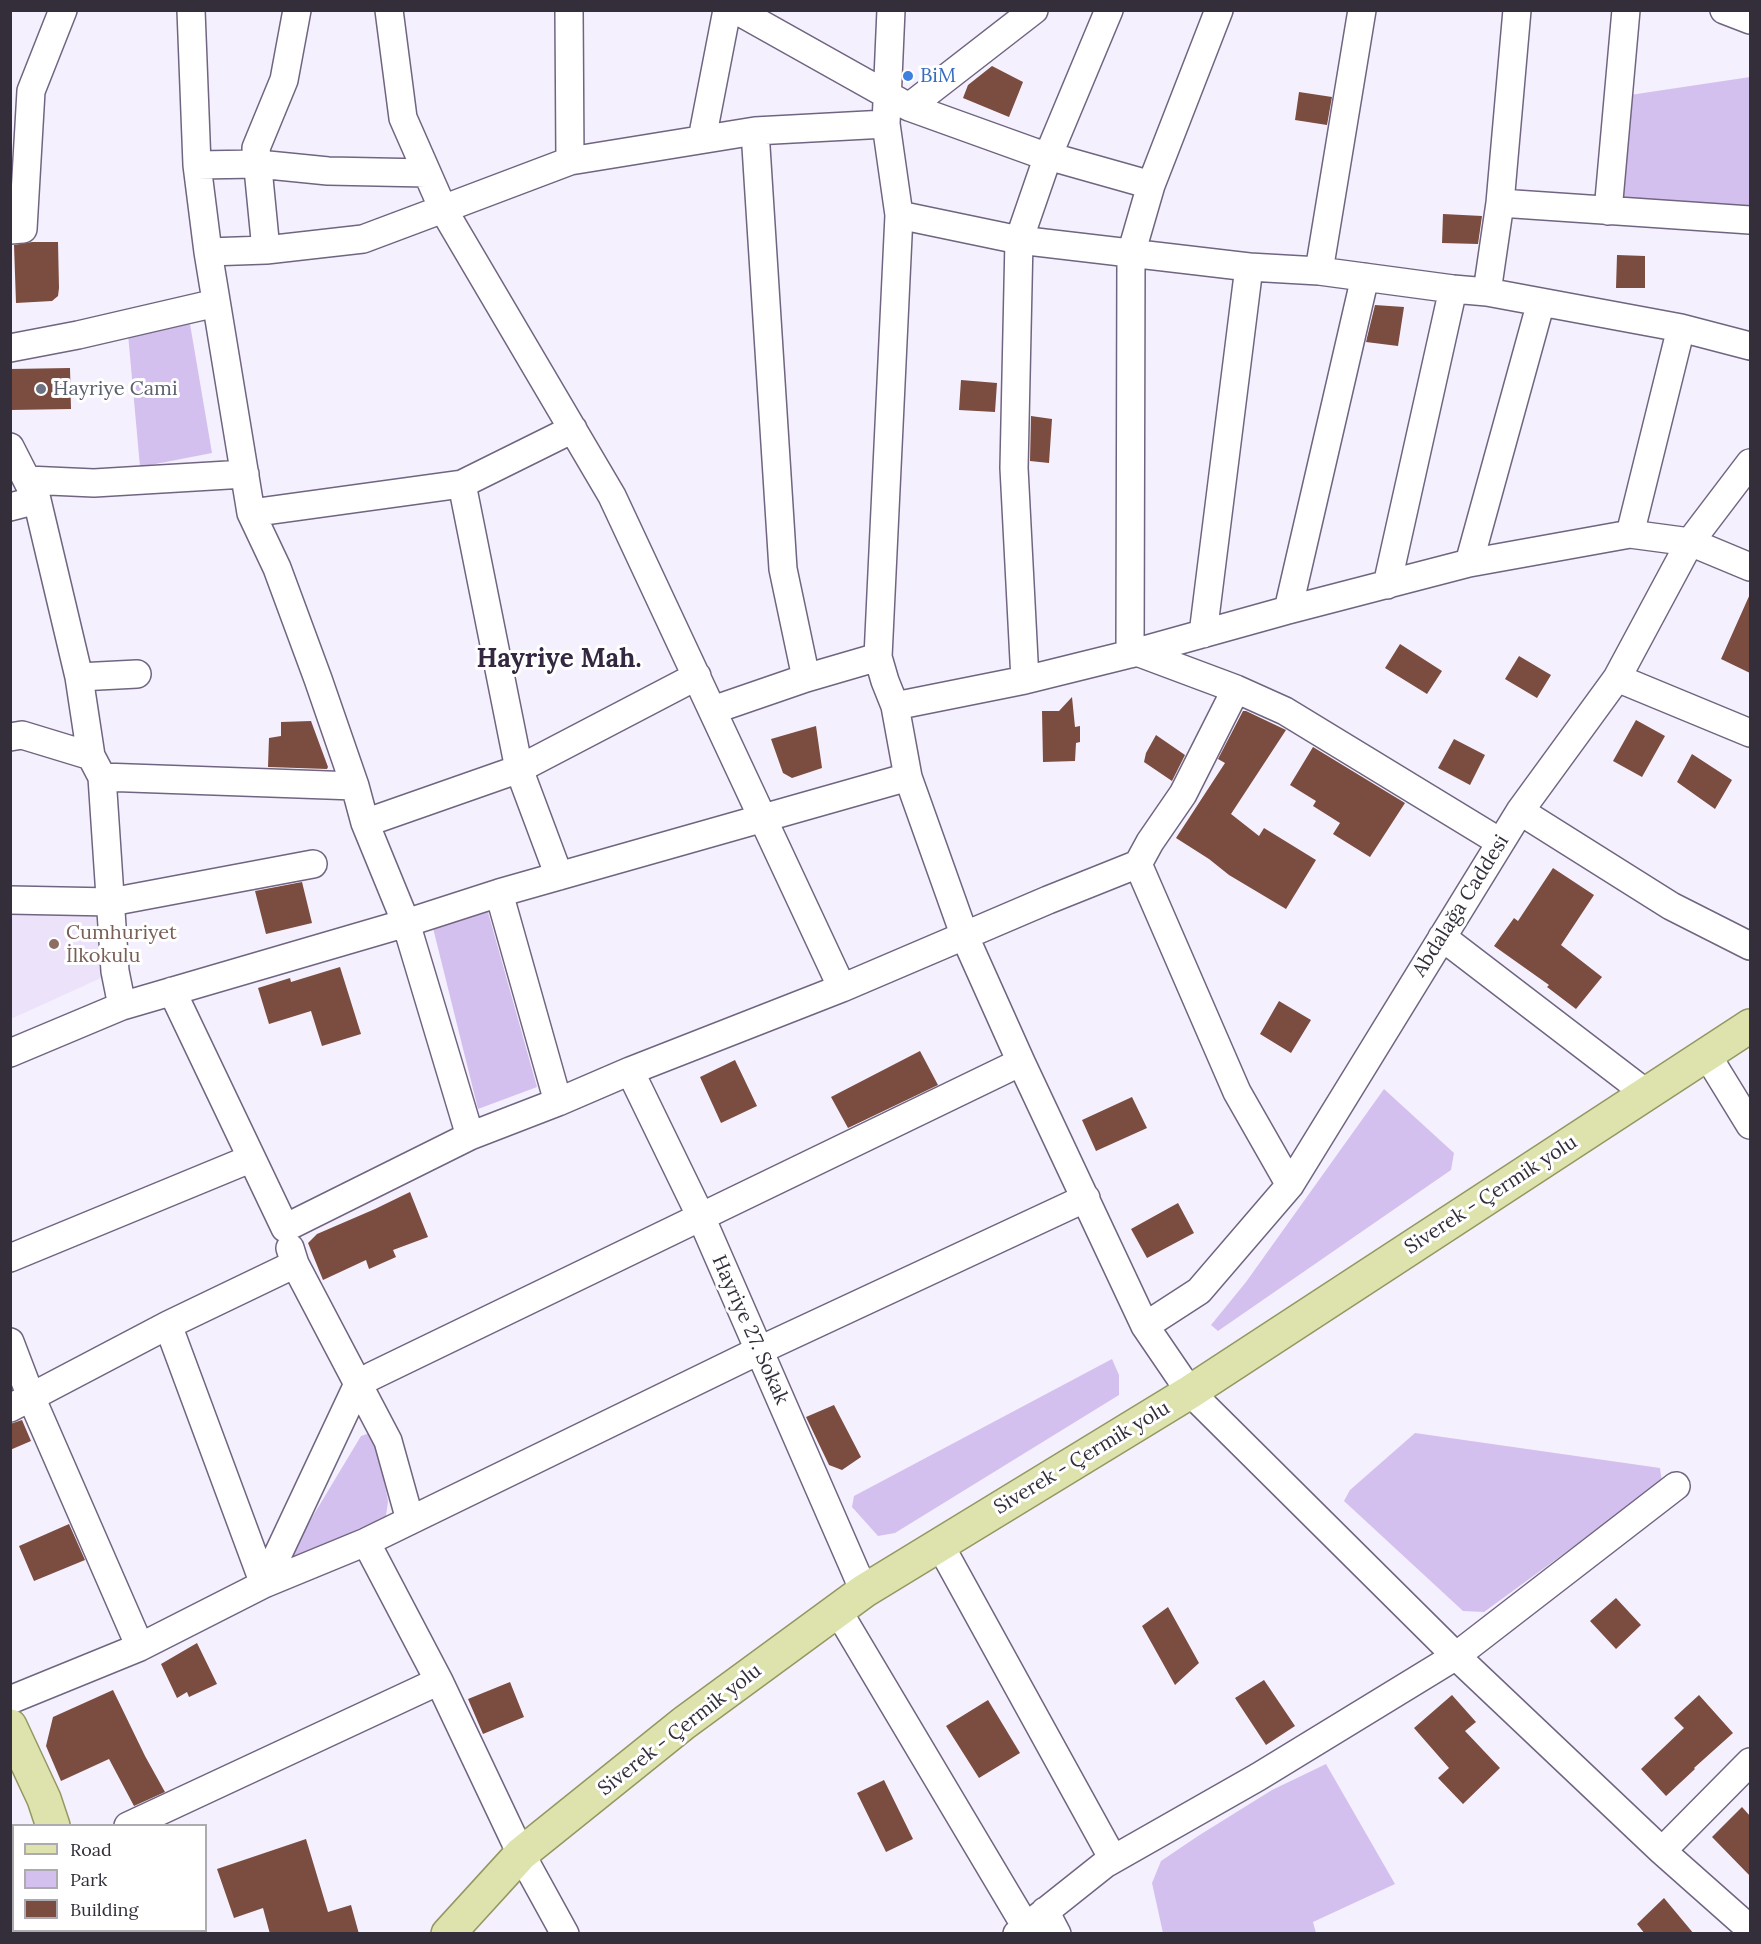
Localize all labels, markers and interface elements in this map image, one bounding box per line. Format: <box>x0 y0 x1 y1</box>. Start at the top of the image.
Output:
place label: BiM <box>920 64 956 88</box>
marker: BiM <box>901 69 915 83</box>
place label: Hayriye Cami <box>53 377 178 401</box>
marker: Hayriye Cami <box>34 382 48 396</box>
district label: Hayriye Mah. <box>477 644 641 676</box>
street label: Abdalağa Caddesi <box>1408 831 1514 981</box>
place label: Cumhuriyet İlkokulu <box>66 921 177 968</box>
marker: Cumhuriyet İlkokulu <box>47 937 61 951</box>
street label: Siverek - Çermik yolu <box>1400 1130 1582 1260</box>
street label: Hayriye 27. Sokak <box>706 1252 794 1408</box>
street label: Siverek - Çermik yolu <box>990 1396 1174 1520</box>
street label: Siverek - Çermik yolu <box>594 1659 766 1801</box>
legend <box>12 1824 207 1932</box>
text: Road <box>70 1838 112 1861</box>
text: Park <box>70 1868 107 1891</box>
text: Building <box>70 1898 138 1921</box>

